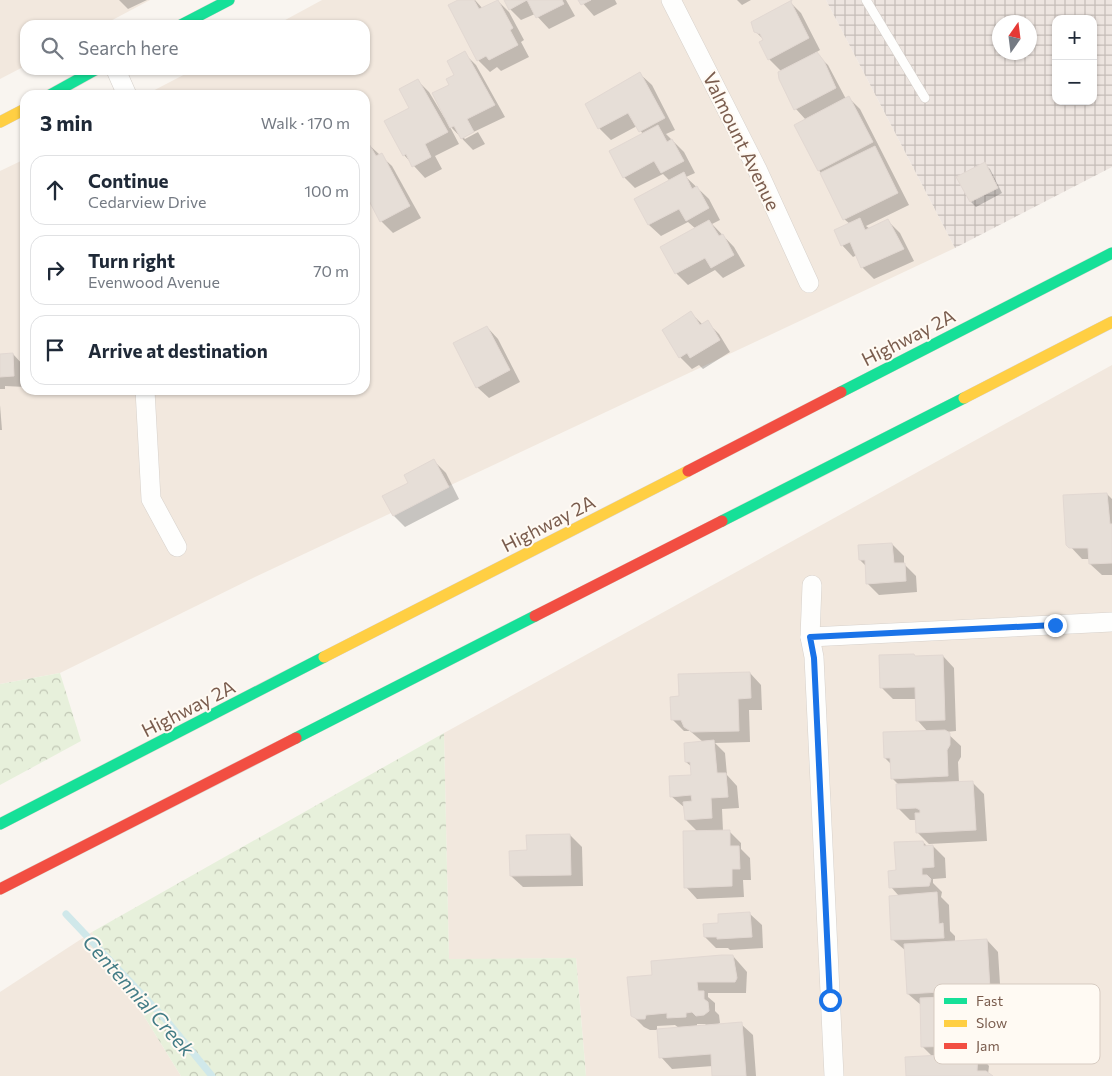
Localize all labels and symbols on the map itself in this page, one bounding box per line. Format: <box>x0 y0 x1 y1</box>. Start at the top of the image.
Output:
north arrow <box>992 15 1037 60</box>
street label: Valmount Avenue <box>699 68 785 214</box>
street label: Highway 2A <box>857 304 959 370</box>
street label: Highway 2A <box>497 490 599 556</box>
route end <box>1044 614 1067 637</box>
street label: Highway 2A <box>137 675 239 741</box>
water label: Centennial Creek <box>78 929 201 1061</box>
legend <box>934 984 1100 1064</box>
route start <box>819 989 842 1012</box>
text: Fast <box>976 992 1003 1009</box>
text: Slow <box>976 1014 1007 1031</box>
text: Jam <box>976 1037 1000 1054</box>

